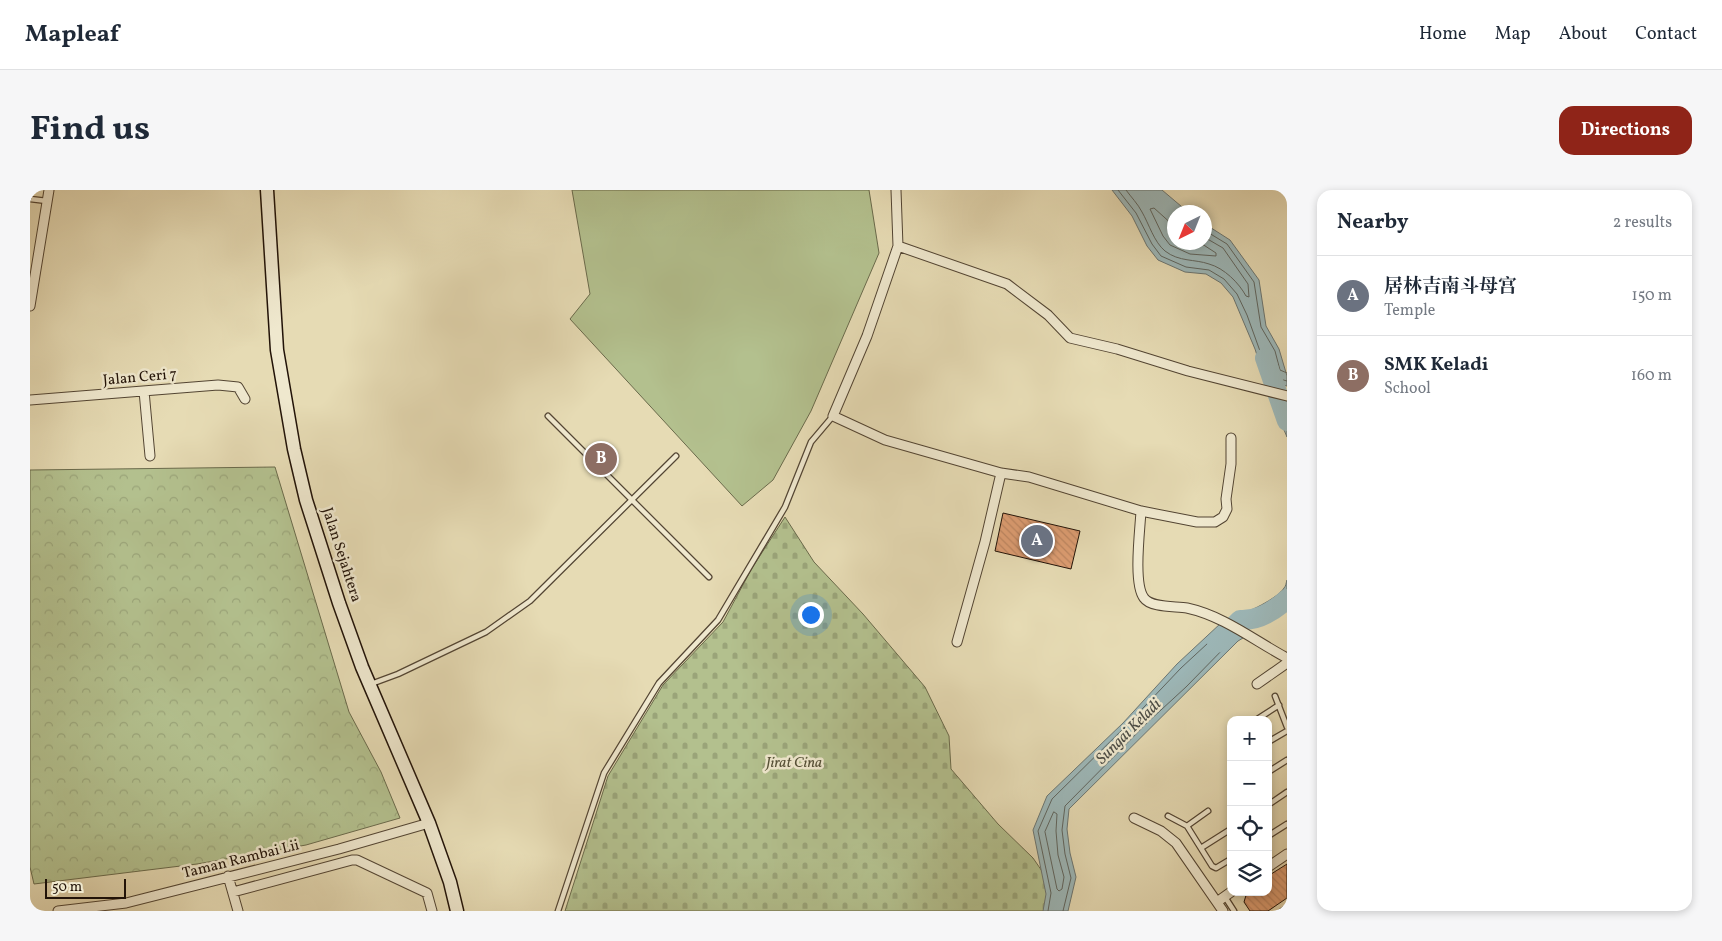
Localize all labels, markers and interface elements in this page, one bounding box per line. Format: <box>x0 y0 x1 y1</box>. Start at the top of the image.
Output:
text: Mapleaf <box>25 18 119 52</box>
text: Home <box>1419 22 1467 47</box>
text: Map <box>1495 22 1531 47</box>
text: About <box>1559 22 1607 47</box>
text: Contact <box>1635 22 1697 47</box>
text: Find us <box>30 106 150 154</box>
button: Directions <box>1559 106 1692 155</box>
north arrow <box>1167 205 1212 250</box>
text: Nearby <box>1337 208 1408 237</box>
text: 2 results <box>1613 212 1672 234</box>
text: 居林吉南斗母宫 <box>1384 274 1517 300</box>
text: A <box>1347 285 1359 307</box>
text: 150 m <box>1631 285 1672 307</box>
text: Temple <box>1384 300 1435 322</box>
text: SMK Keladi <box>1384 352 1488 378</box>
street label: Jalan Ceri 7 <box>102 364 178 392</box>
text: B <box>1348 365 1358 387</box>
text: 160 m <box>1631 365 1672 387</box>
text: School <box>1384 378 1431 400</box>
pin: B <box>585 440 617 478</box>
street label: Jalan Sejahtera <box>316 505 366 605</box>
pin: A <box>1021 522 1053 560</box>
your location <box>798 602 824 628</box>
water label: Sungai Keladi <box>1091 694 1167 770</box>
map controls <box>1227 716 1272 896</box>
button: + <box>1227 716 1272 761</box>
park label: Jirat Cina <box>764 753 822 774</box>
button: − <box>1227 761 1272 806</box>
button: locate <box>1227 806 1272 851</box>
street label: Taman Rambai Lii <box>180 835 302 885</box>
button: layers <box>1227 851 1272 896</box>
scale bar <box>45 876 126 899</box>
text: 50 m <box>52 878 82 897</box>

